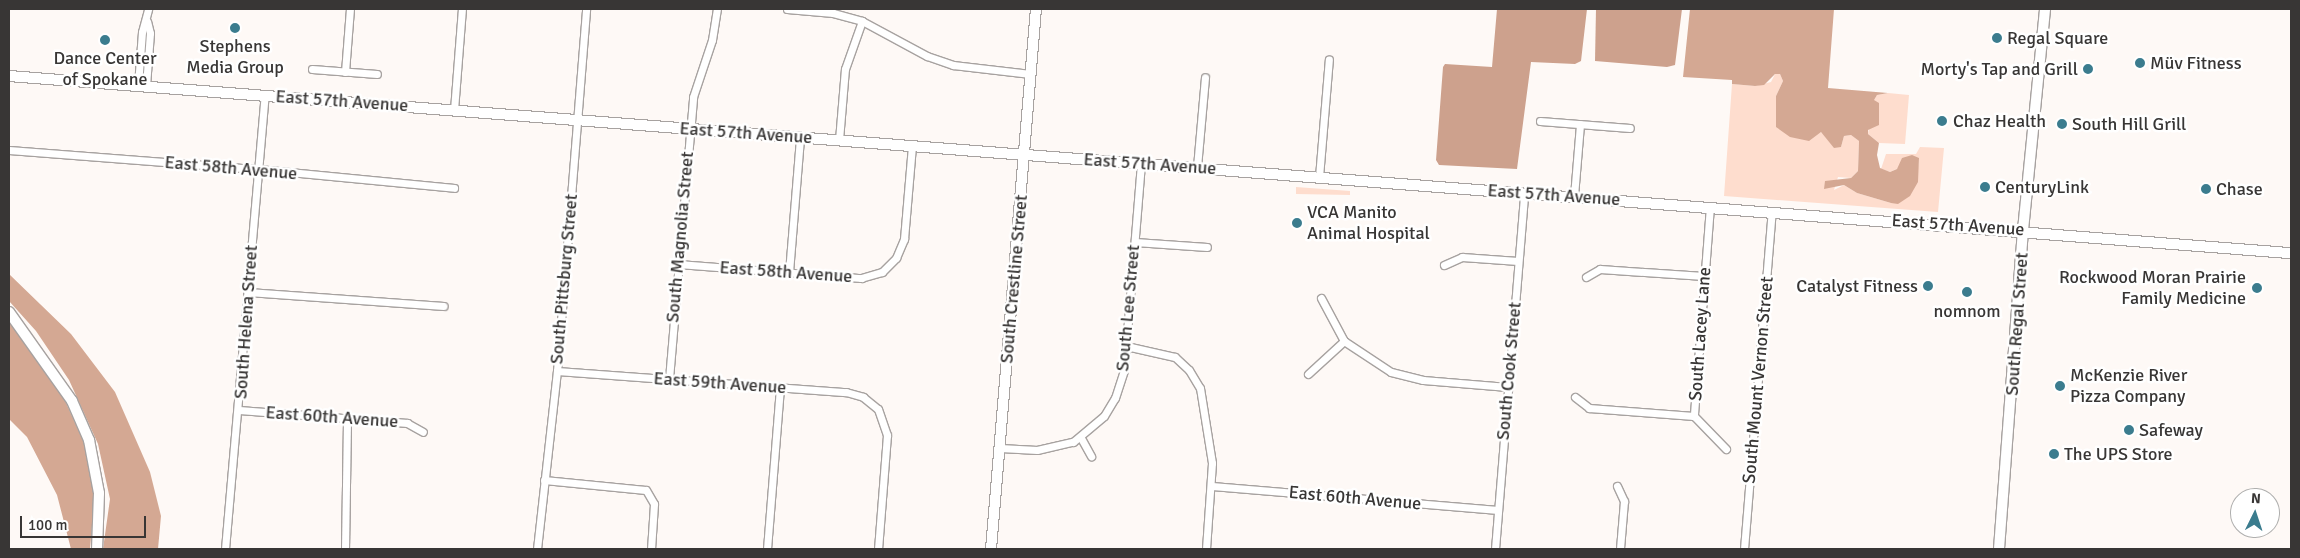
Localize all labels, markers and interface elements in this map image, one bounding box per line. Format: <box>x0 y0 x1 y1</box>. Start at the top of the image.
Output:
marker: Stephens Media Group <box>229 22 241 34</box>
place label: Regal Square <box>2007 27 2108 49</box>
marker: Regal Square <box>1991 32 2003 44</box>
marker: Dance Center of Spokane <box>99 34 111 46</box>
place label: Stephens Media Group <box>186 36 284 78</box>
place label: Dance Center of Spokane <box>53 48 157 90</box>
place label: Müv Fitness <box>2150 52 2242 74</box>
marker: Müv Fitness <box>2134 57 2146 69</box>
place label: Morty's Tap and Grill <box>1920 58 2078 80</box>
marker: Morty's Tap and Grill <box>2082 63 2094 75</box>
street label: East 57th Avenue <box>275 86 409 116</box>
place label: Chaz Health <box>1953 110 2046 132</box>
place label: South Hill Grill <box>2072 113 2186 135</box>
marker: Chaz Health <box>1935 114 1949 128</box>
street label: East 57th Avenue <box>679 118 813 148</box>
marker: South Hill Grill <box>2056 118 2068 130</box>
street label: East 57th Avenue <box>1083 149 1217 179</box>
street label: East 58th Avenue <box>164 151 298 185</box>
street label: South Magnolia Street <box>662 151 698 323</box>
place label: CenturyLink <box>1995 176 2089 198</box>
place label: Chase <box>2216 178 2263 200</box>
street label: East 57th Avenue <box>1487 180 1621 210</box>
marker: CenturyLink <box>1979 181 1991 193</box>
marker: Chase <box>2200 183 2212 195</box>
street label: South Pittsburg Street <box>546 193 582 365</box>
street label: South Crestline Street <box>996 194 1032 364</box>
place label: VCA Manito Animal Hospital <box>1307 202 1430 244</box>
street label: East 57th Avenue <box>1891 210 2025 240</box>
marker: VCA Manito Animal Hospital <box>1291 217 1303 229</box>
street label: South Helena Street <box>230 244 262 400</box>
street label: South Lee Street <box>1112 244 1144 372</box>
street label: South Regal Street <box>2001 252 2033 396</box>
street label: East 58th Avenue <box>719 257 853 287</box>
street label: South Lacey Lane <box>1685 266 1715 402</box>
place label: Rockwood Moran Prairie Family Medicine <box>2059 267 2246 310</box>
street label: South Mount Vernon Street <box>1738 275 1778 485</box>
place label: Catalyst Fitness <box>1796 275 1918 297</box>
marker: Catalyst Fitness <box>1922 280 1934 292</box>
marker: Rockwood Moran Prairie Family Medicine <box>2250 281 2264 295</box>
marker: nomnom <box>1961 286 1973 298</box>
place label: nomnom <box>1933 300 2001 322</box>
street label: South Cook Street <box>1492 301 1526 441</box>
place label: McKenzie River Pizza Company <box>2070 365 2187 408</box>
street label: East 59th Avenue <box>653 368 787 398</box>
marker: McKenzie River Pizza Company <box>2054 380 2066 392</box>
street label: East 60th Avenue <box>265 402 399 432</box>
place label: Safeway <box>2139 419 2203 441</box>
marker: Safeway <box>2123 424 2135 436</box>
place label: The UPS Store <box>2064 443 2173 465</box>
marker: The UPS Store <box>2048 448 2060 460</box>
street label: East 60th Avenue <box>1288 481 1422 515</box>
north arrow <box>2230 488 2280 538</box>
text: N <box>2251 490 2261 507</box>
scale bar <box>22 506 149 538</box>
text: 100 m <box>28 516 68 534</box>

